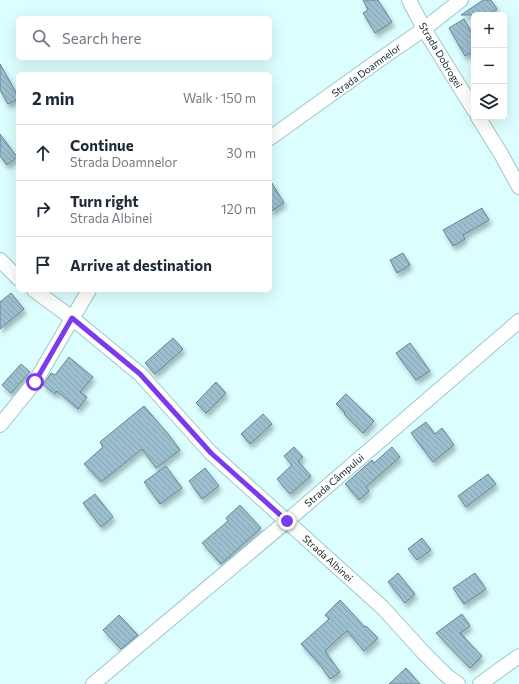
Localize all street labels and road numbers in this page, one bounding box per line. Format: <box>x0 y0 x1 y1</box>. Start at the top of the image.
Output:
street label: Strada Dobrogei <box>417 20 465 90</box>
street label: Strada Doamnelor <box>329 41 403 99</box>
street label: Strada Câmpului <box>302 451 366 509</box>
street label: Strada Albinei <box>300 532 356 584</box>

